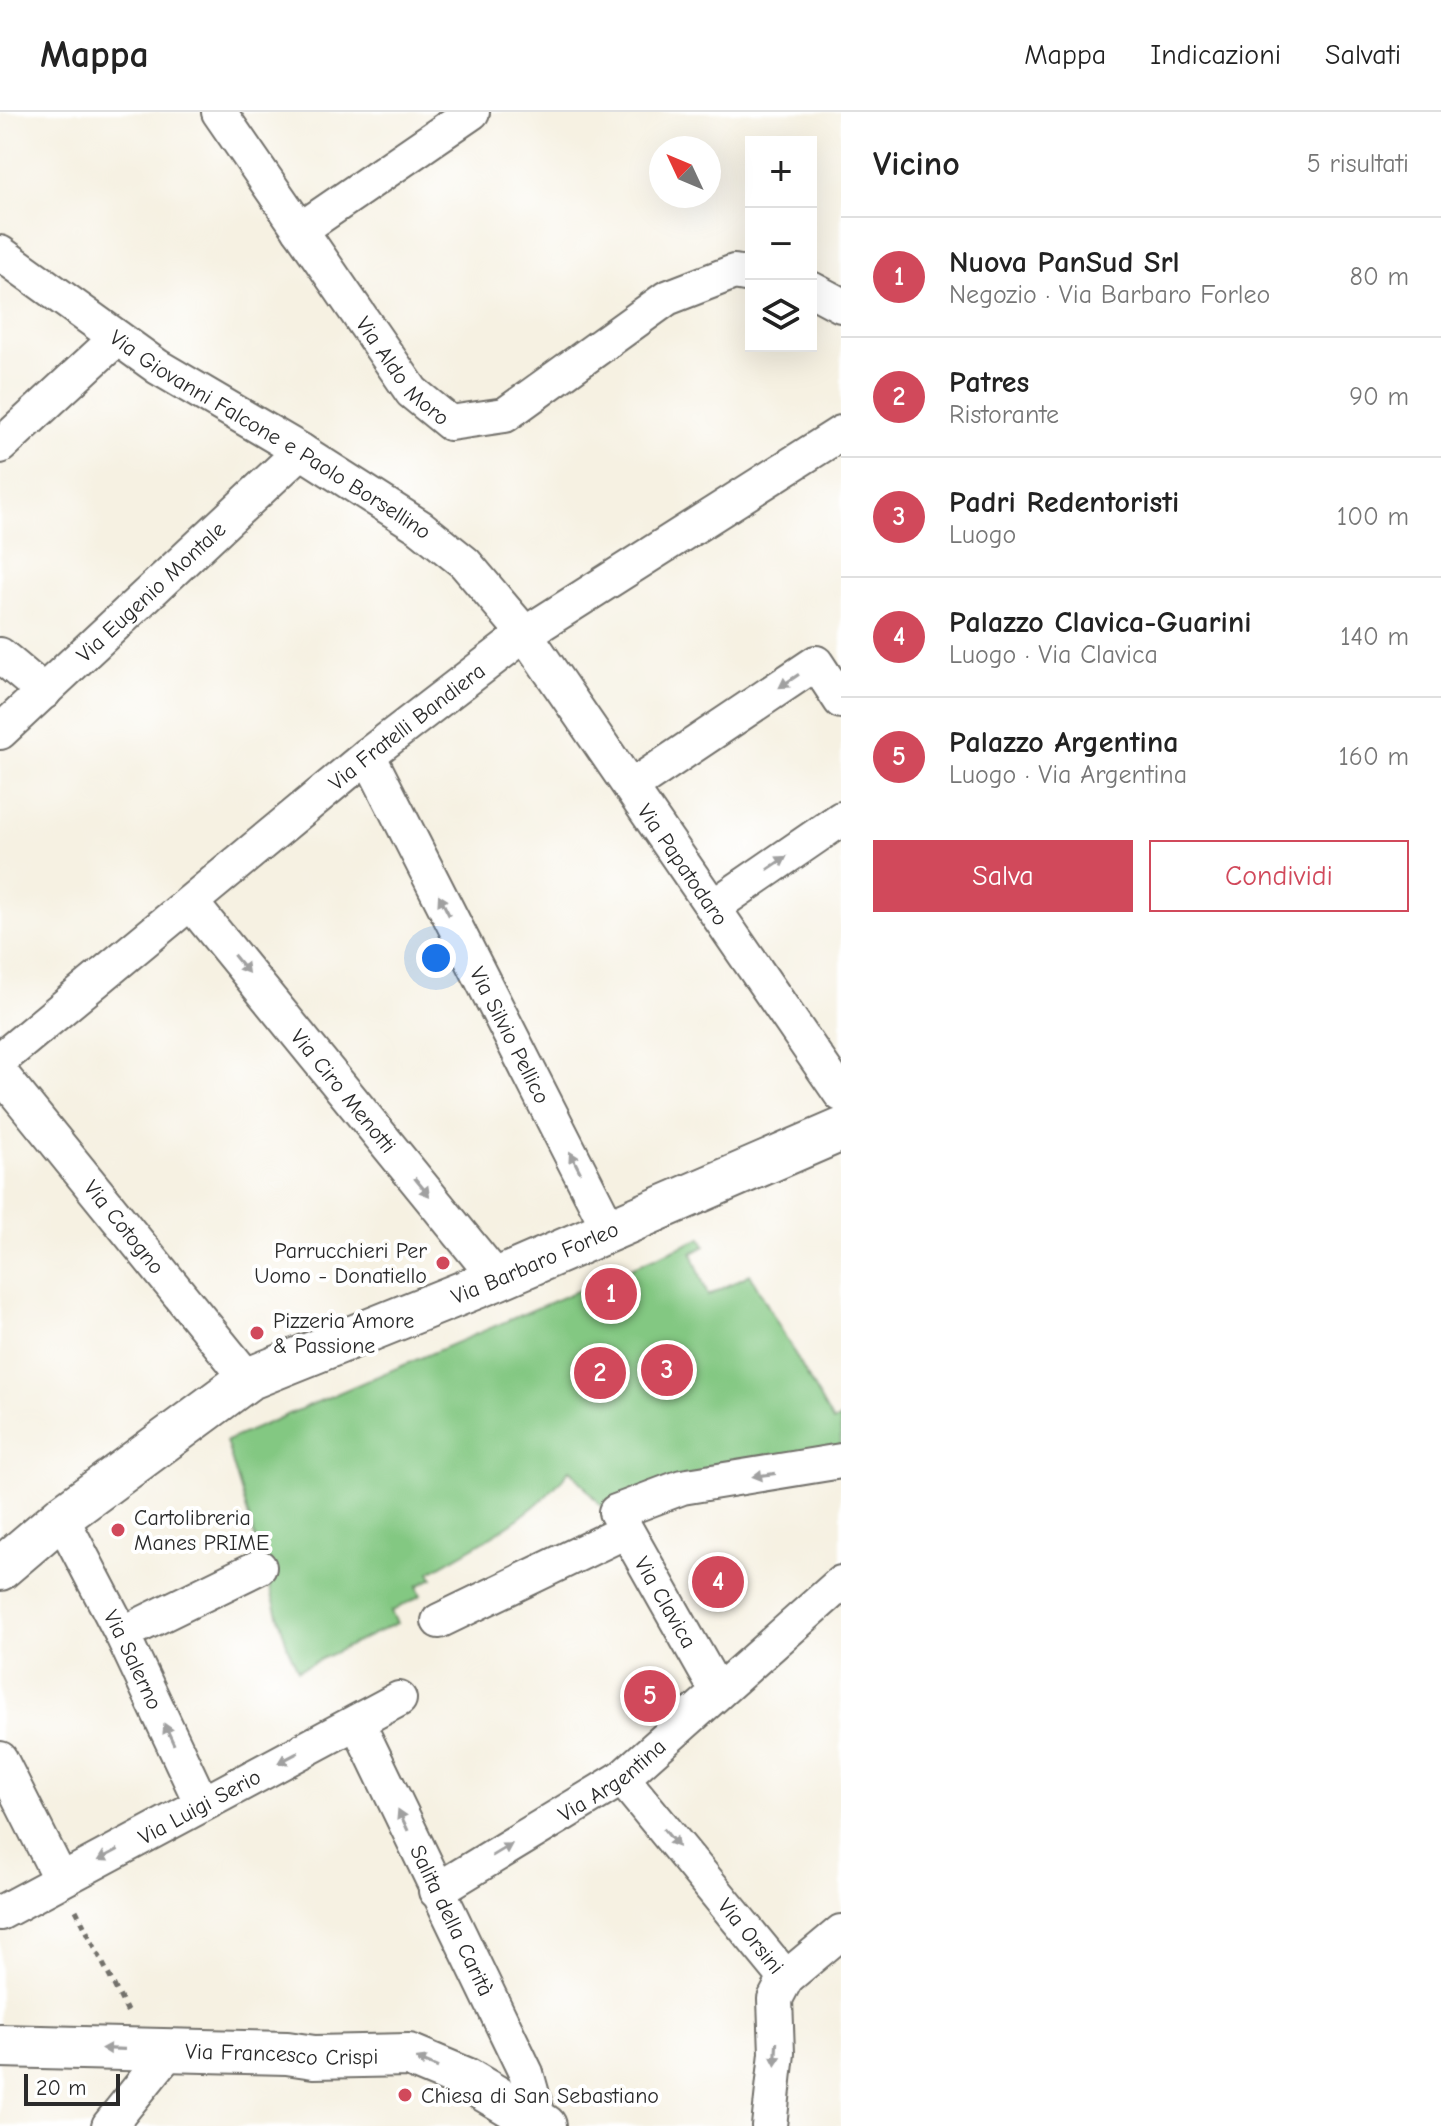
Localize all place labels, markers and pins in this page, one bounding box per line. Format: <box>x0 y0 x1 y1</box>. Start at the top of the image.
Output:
place label: Parrucchieri Per Uomo - Donatiello <box>254 1238 427 1289</box>
marker: Parrucchieri Per Uomo - Donatiello <box>434 1254 452 1272</box>
pin: 1 <box>585 1264 637 1324</box>
place label: Pizzeria Amore & Passione <box>273 1308 414 1359</box>
marker: Pizzeria Amore & Passione <box>248 1324 266 1342</box>
pin: 3 <box>641 1340 693 1400</box>
pin: 2 <box>574 1343 626 1403</box>
place label: Cartolibreria Manes PRIME <box>134 1505 269 1556</box>
marker: Cartolibreria Manes PRIME <box>109 1521 127 1539</box>
pin: 4 <box>692 1552 744 1612</box>
pin: 5 <box>624 1666 676 1726</box>
place label: Chiesa di San Sebastiano <box>421 2083 659 2109</box>
marker: Chiesa di San Sebastiano <box>396 2086 414 2104</box>

